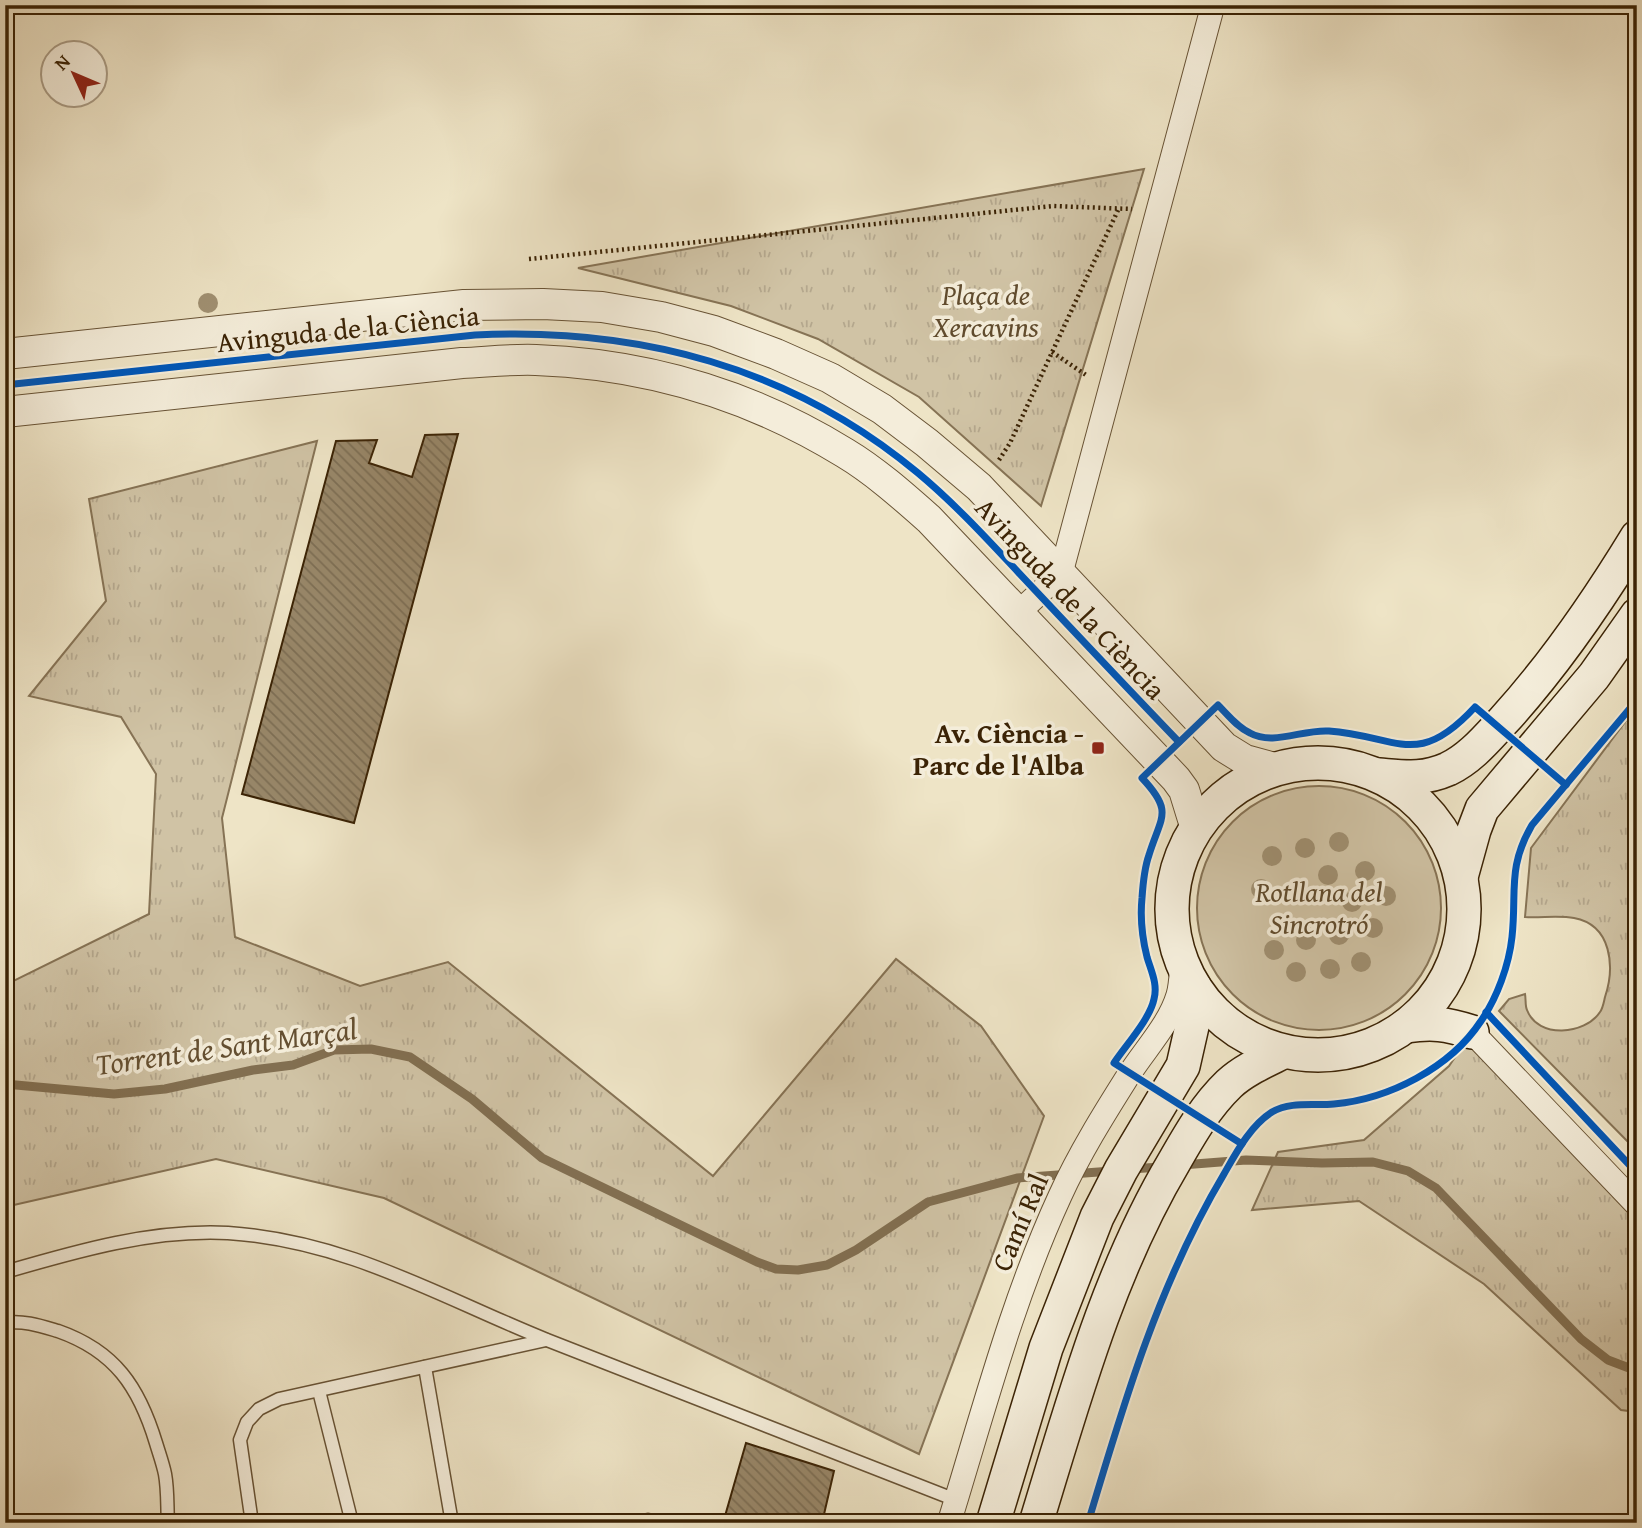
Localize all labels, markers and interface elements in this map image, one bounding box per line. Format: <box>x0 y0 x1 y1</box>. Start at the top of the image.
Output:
north arrow <box>38 38 108 108</box>
text: N <box>47 48 76 76</box>
park label: Plaça de Xercavins <box>932 274 1039 347</box>
street label: Avinguda de la Ciència <box>215 294 482 362</box>
street label: Avinguda de la Ciència <box>966 488 1176 709</box>
place label: Av. Ciència - Parc de l'Alba <box>913 712 1085 785</box>
marker: Av. Ciència - Parc de l'Alba <box>1090 740 1106 756</box>
park label: Rotllana del Sincrotró <box>1255 871 1383 944</box>
water label: Torrent de Sant Marçal <box>93 1006 359 1086</box>
street label: Camí Ral <box>980 1167 1058 1277</box>

